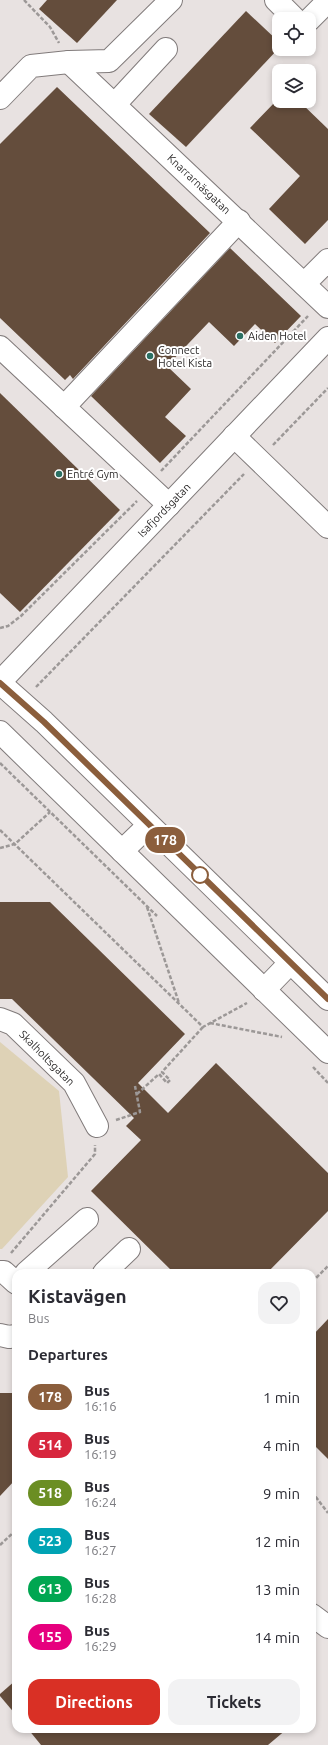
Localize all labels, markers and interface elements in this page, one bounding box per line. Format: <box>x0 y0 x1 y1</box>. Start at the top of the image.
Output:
map controls <box>272 12 316 108</box>
button: locate <box>272 12 316 56</box>
button: layers <box>272 64 316 108</box>
street label: Knarrarnäsgatan <box>165 152 233 216</box>
place label: Aiden Hotel <box>248 330 307 342</box>
marker: Aiden Hotel <box>235 331 245 341</box>
place label: Connect Hotel Kista <box>158 344 212 369</box>
marker: Connect Hotel Kista <box>145 351 155 361</box>
place label: Entré Gym <box>67 468 119 480</box>
marker: Entré Gym <box>54 469 64 479</box>
street label: Isafjordsgatan <box>135 481 193 539</box>
line badge: 178 <box>142 827 188 853</box>
text: 178 <box>153 832 177 848</box>
unlabelled marker <box>191 866 209 884</box>
street label: Skalholtsgatan <box>17 1028 77 1088</box>
button: heart <box>258 1282 300 1324</box>
text: Kistavägen <box>28 1285 127 1307</box>
text: Bus <box>28 1311 49 1325</box>
text: Departures <box>28 1346 108 1363</box>
text: Bus <box>84 1382 110 1399</box>
text: 178 <box>38 1389 62 1405</box>
text: 1 min <box>263 1389 300 1406</box>
text: 16:16 <box>84 1399 117 1413</box>
text: Bus <box>84 1430 110 1447</box>
text: 514 <box>38 1437 62 1453</box>
text: 4 min <box>263 1437 300 1454</box>
text: 16:19 <box>84 1447 117 1461</box>
text: Bus <box>84 1478 110 1495</box>
text: 518 <box>38 1485 62 1501</box>
text: 9 min <box>263 1485 300 1502</box>
text: 16:24 <box>84 1495 117 1509</box>
text: Bus <box>84 1526 110 1543</box>
text: 523 <box>38 1533 62 1549</box>
text: 12 min <box>254 1533 300 1550</box>
text: 16:27 <box>84 1543 117 1557</box>
text: Bus <box>84 1574 110 1591</box>
text: 613 <box>38 1581 62 1597</box>
text: 13 min <box>254 1581 300 1598</box>
text: 16:28 <box>84 1591 117 1605</box>
text: Bus <box>84 1622 110 1639</box>
text: 155 <box>38 1629 62 1645</box>
text: 14 min <box>254 1629 300 1646</box>
text: 16:29 <box>84 1639 117 1653</box>
button: Directions <box>28 1679 160 1725</box>
button: Tickets <box>168 1679 300 1725</box>

